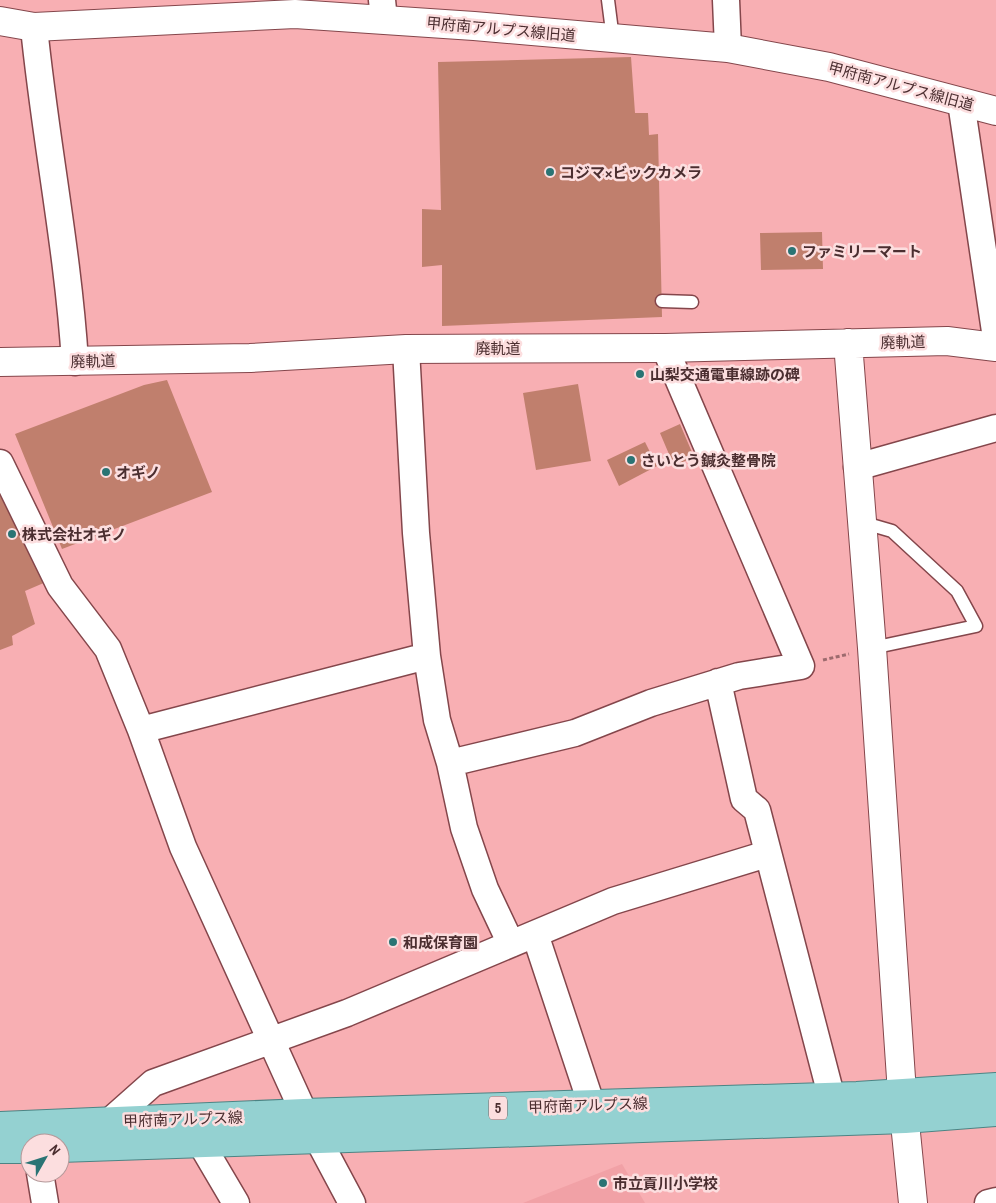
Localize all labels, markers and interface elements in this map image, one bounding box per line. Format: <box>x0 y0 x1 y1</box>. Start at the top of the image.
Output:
street label: 甲府南アルプス線旧道 <box>425 12 577 46</box>
street label: 甲府南アルプス線旧道 <box>826 56 976 116</box>
place label: コジマ×ビックカメラ <box>560 162 702 183</box>
marker: コジマ×ビックカメラ <box>544 166 556 178</box>
place label: ファミリーマート <box>802 241 922 262</box>
marker: ファミリーマート <box>786 245 798 257</box>
street label: 廃軌道 <box>880 331 926 353</box>
street label: 廃軌道 <box>475 338 521 359</box>
street label: 廃軌道 <box>70 350 116 372</box>
place label: 山梨交通電車線跡の碑 <box>650 364 800 385</box>
marker: 山梨交通電車線跡の碑 <box>634 368 646 380</box>
place label: さいとう鍼灸整骨院 <box>641 450 776 471</box>
marker: さいとう鍼灸整骨院 <box>625 454 637 466</box>
place label: オギノ <box>116 462 160 483</box>
marker: オギノ <box>100 466 112 478</box>
place label: 株式会社オギノ <box>22 524 126 545</box>
marker: 株式会社オギノ <box>6 528 18 540</box>
place label: 和成保育園 <box>403 932 478 953</box>
marker: 和成保育園 <box>387 936 399 948</box>
street label: 甲府南アルプス線 <box>528 1092 648 1118</box>
road number: 5 <box>489 1096 507 1120</box>
street label: 甲府南アルプス線 <box>123 1106 243 1132</box>
north arrow <box>20 1133 70 1183</box>
text: N <box>45 1141 65 1159</box>
place label: 市立貢川小学校 <box>613 1173 718 1194</box>
marker: 市立貢川小学校 <box>597 1177 609 1189</box>

